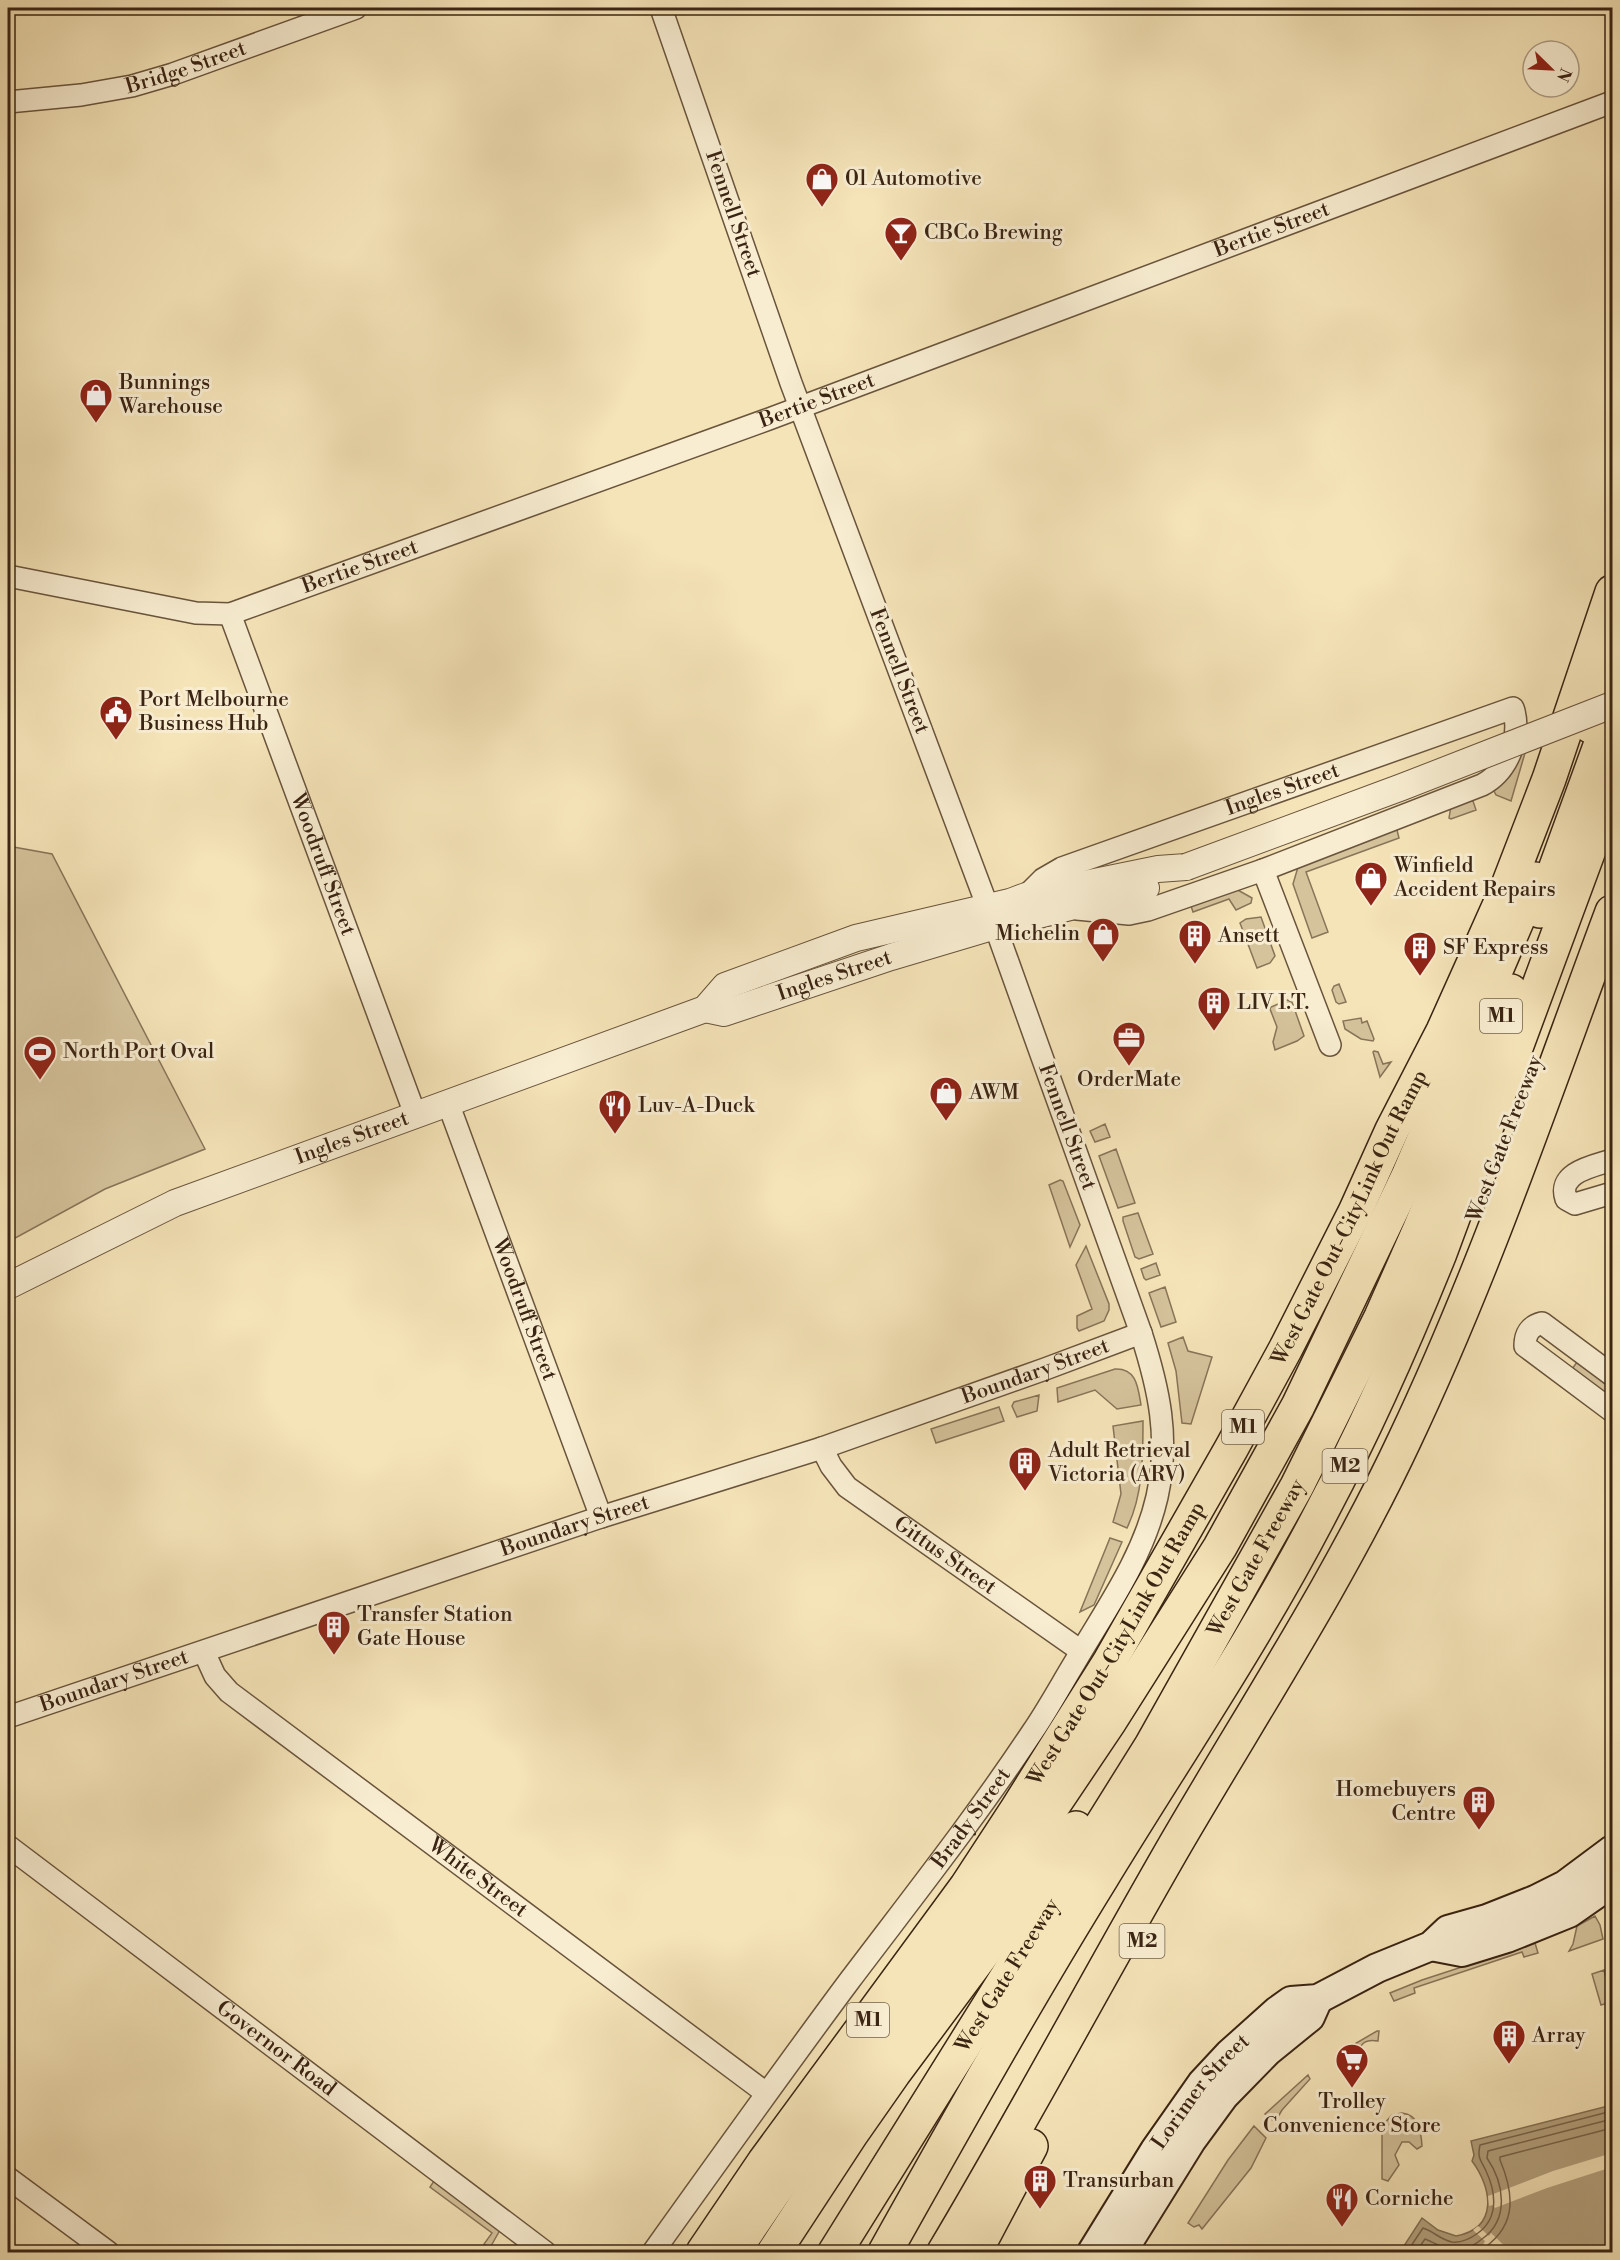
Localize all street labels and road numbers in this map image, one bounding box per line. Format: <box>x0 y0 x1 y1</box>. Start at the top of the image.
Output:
street label: Bridge Street <box>122 35 250 100</box>
street label: Fennell Street <box>699 147 767 281</box>
street label: Bertie Street <box>1209 196 1334 264</box>
street label: Bertie Street <box>755 367 879 435</box>
street label: Bertie Street <box>298 534 422 600</box>
street label: Fennell Street <box>863 605 935 738</box>
street label: Ingles Street <box>1222 757 1343 822</box>
street label: Woodruff Street <box>284 789 361 940</box>
street label: Ingles Street <box>774 945 896 1007</box>
road number: M1 <box>1480 999 1522 1033</box>
street label: West Gate Freeway <box>1461 1051 1549 1227</box>
street label: Fennell Street <box>1032 1060 1102 1194</box>
street label: West Gate Out-CityLink Out Ramp <box>1265 1066 1434 1371</box>
street label: Ingles Street <box>292 1105 413 1171</box>
street label: Woodruff Street <box>486 1234 563 1385</box>
street label: Boundary Street <box>957 1333 1113 1411</box>
road number: M1 <box>1222 1410 1264 1444</box>
road number: M2 <box>1322 1449 1368 1483</box>
street label: West Gate Freeway <box>1201 1474 1311 1642</box>
street label: Boundary Street <box>496 1490 653 1563</box>
street label: West Gate Out-CityLink Out Ramp <box>1021 1497 1211 1792</box>
street label: Gittus Street <box>888 1511 1002 1601</box>
street label: Boundary Street <box>36 1644 192 1719</box>
street label: Brady Street <box>926 1763 1017 1875</box>
street label: White Street <box>422 1831 533 1924</box>
street label: West Gate Freeway <box>949 1893 1066 2058</box>
road number: M2 <box>1120 1924 1164 1958</box>
street label: Governor Road <box>211 1995 341 2102</box>
road number: M1 <box>847 2003 889 2037</box>
street label: Lorimer Street <box>1146 2028 1256 2155</box>

